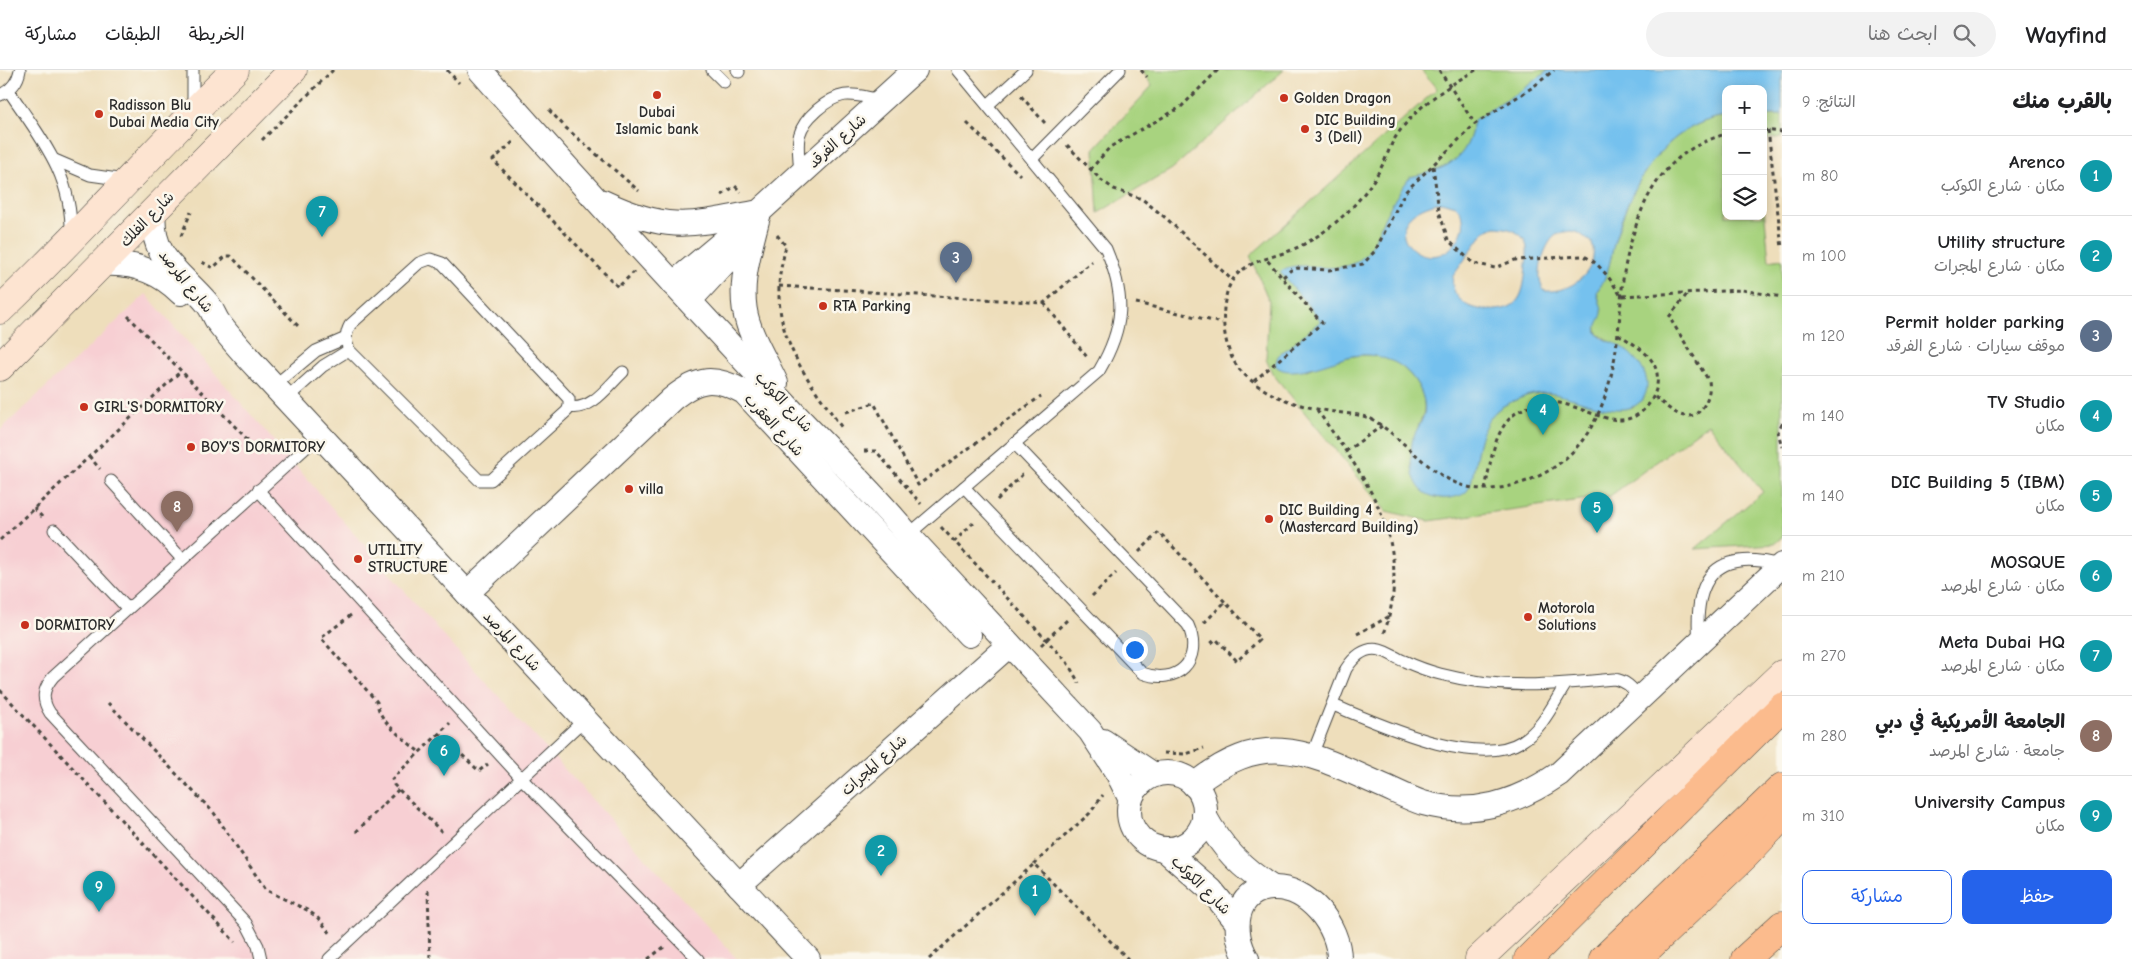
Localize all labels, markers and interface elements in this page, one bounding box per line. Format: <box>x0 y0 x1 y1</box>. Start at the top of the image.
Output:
search box <box>1646 12 1996 57</box>
icon: search <box>1950 21 1978 49</box>
text: Wayfind <box>2026 21 2107 49</box>
text: ابحث هنا <box>1868 23 1938 45</box>
text: مشاركة <box>25 24 77 45</box>
text: الطبقات <box>105 24 161 45</box>
text: الخريطة <box>189 24 245 45</box>
map controls <box>1722 85 1767 220</box>
button: + <box>1722 85 1767 130</box>
marker: Dubai Islamic bank <box>651 89 663 101</box>
place label: Golden Dragon <box>1294 89 1391 107</box>
text: بالقرب منك <box>2012 89 2112 113</box>
marker: Golden Dragon <box>1278 92 1290 104</box>
text: النتائج: 9 <box>1802 93 1856 111</box>
place label: Radisson Blu Dubai Media City <box>109 96 219 131</box>
place label: Dubai Islamic bank <box>616 103 699 138</box>
marker: Radisson Blu Dubai Media City <box>93 108 105 120</box>
street label: شارع الفرقد <box>804 110 870 172</box>
place label: DIC Building 3 (Dell) <box>1315 111 1396 146</box>
marker: DIC Building 3 (Dell) <box>1299 123 1311 135</box>
button: − <box>1722 130 1767 175</box>
text: Arenco <box>2009 151 2065 173</box>
text: 80 m <box>1802 167 1839 185</box>
text: 1 <box>2093 167 2099 185</box>
button: layers <box>1722 175 1767 220</box>
text: مكان · شارع الكوكب <box>1941 177 2065 195</box>
street label: شارع الفلك <box>116 188 179 251</box>
pin: 7 <box>306 196 338 237</box>
text: Utility structure <box>1937 231 2065 253</box>
pin: 3 <box>940 242 972 283</box>
street label: شارع المرصد <box>154 246 217 317</box>
text: 100 m <box>1802 247 1846 265</box>
text: 2 <box>2092 247 2100 265</box>
text: مكان · شارع المجرات <box>1934 257 2065 275</box>
place label: RTA Parking <box>833 297 911 315</box>
marker: RTA Parking <box>817 300 829 312</box>
text: Permit holder parking <box>1885 311 2065 333</box>
text: 120 m <box>1802 327 1845 345</box>
text: 3 <box>2092 327 2100 345</box>
text: موقف سيارات · شارع الفرقد <box>1886 337 2065 355</box>
street label: شارع الكوكب <box>751 368 817 437</box>
street label: شارع العقرب <box>740 390 808 461</box>
text: TV Studio <box>1987 391 2065 413</box>
pin: 4 <box>1527 394 1559 435</box>
place label: GIRL'S DORMITORY <box>94 398 224 416</box>
marker: GIRL'S DORMITORY <box>78 401 90 413</box>
text: 140 m <box>1802 407 1844 425</box>
text: 4 <box>2092 407 2100 425</box>
text: مكان <box>2035 417 2065 435</box>
place label: BOY'S DORMITORY <box>201 438 325 456</box>
marker: BOY'S DORMITORY <box>185 441 197 453</box>
text: DIC Building 5 (IBM) <box>1891 471 2065 493</box>
place label: villa <box>638 480 664 498</box>
marker: villa <box>623 483 635 495</box>
text: 140 m <box>1802 487 1844 505</box>
text: 5 <box>2092 487 2100 505</box>
pin: 8 <box>161 491 193 532</box>
pin: 5 <box>1581 492 1613 533</box>
text: مكان <box>2035 497 2065 515</box>
place label: DIC Building 4 (Mastercard Building) <box>1279 501 1419 536</box>
marker: DIC Building 4 (Mastercard Building) <box>1263 513 1275 525</box>
place label: UTILITY STRUCTURE <box>368 541 447 576</box>
text: MOSQUE <box>1990 551 2065 573</box>
marker: UTILITY STRUCTURE <box>352 553 364 565</box>
text: 210 m <box>1802 567 1845 585</box>
text: 6 <box>2092 567 2100 585</box>
text: مكان · شارع المرصد <box>1941 577 2065 595</box>
place label: Motorola Solutions <box>1538 599 1596 634</box>
street label: شارع المرصد <box>479 607 544 676</box>
marker: Motorola Solutions <box>1522 611 1534 623</box>
place label: DORMITORY <box>35 616 115 634</box>
marker: DORMITORY <box>19 619 31 631</box>
text: Meta Dubai HQ <box>1939 631 2065 653</box>
your location <box>1122 637 1148 663</box>
text: 270 m <box>1802 647 1846 665</box>
text: 7 <box>2092 647 2100 665</box>
text: مكان · شارع المرصد <box>1941 657 2065 675</box>
text: الجامعة الأمريكية في دبي <box>1875 711 2065 733</box>
text: 280 m <box>1802 727 1847 745</box>
text: 8 <box>2092 727 2100 745</box>
street label: شارع المجرات <box>837 731 911 800</box>
pin: 6 <box>428 735 460 776</box>
text: جامعة · شارع المرصد <box>1929 742 2065 760</box>
text: University Campus <box>1914 791 2065 813</box>
text: 310 m <box>1802 807 1845 825</box>
text: 9 <box>2092 807 2100 825</box>
text: مكان <box>2035 817 2065 835</box>
pin: 2 <box>865 835 897 876</box>
street label: شارع الكوكب <box>1167 852 1234 919</box>
button: مشاركة <box>1802 870 1952 924</box>
button: حفظ <box>1962 870 2112 924</box>
pin: 9 <box>83 871 115 912</box>
pin: 1 <box>1019 875 1051 916</box>

